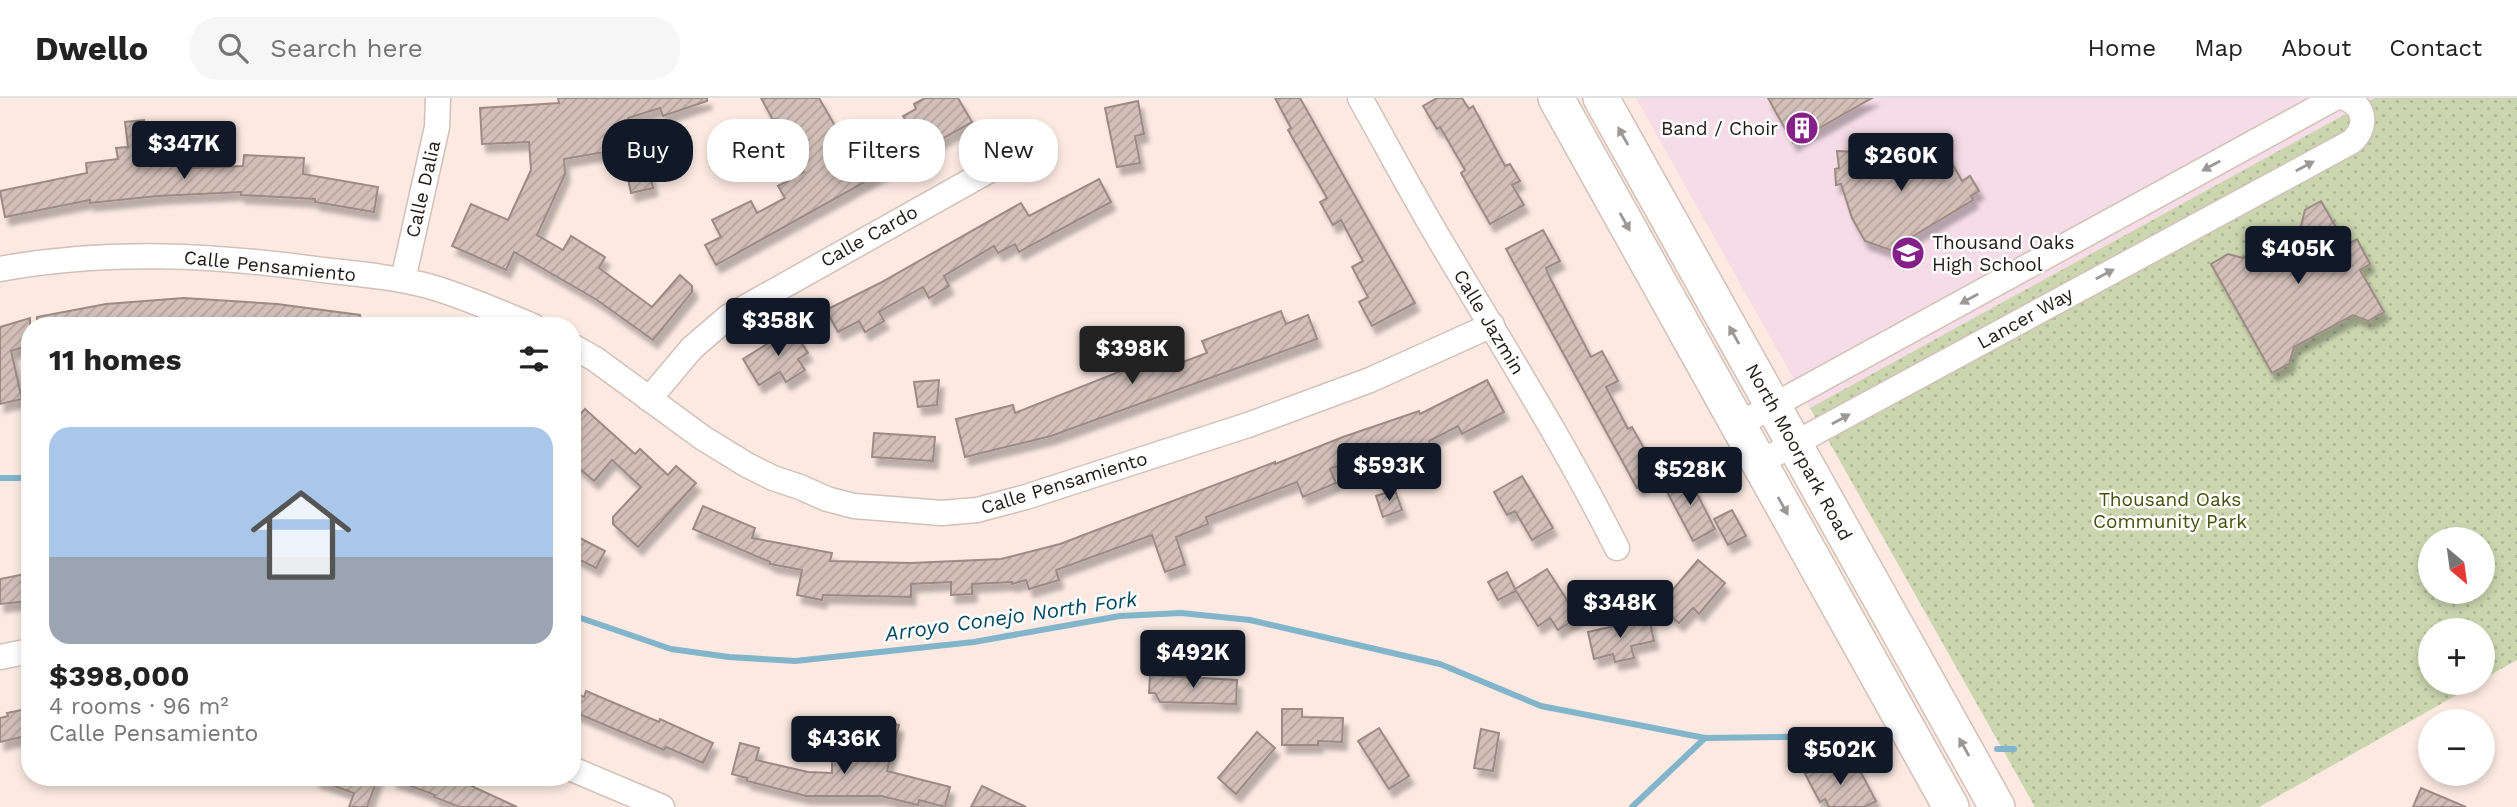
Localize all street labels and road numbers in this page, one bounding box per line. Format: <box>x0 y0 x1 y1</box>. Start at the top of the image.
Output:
street label: Calle Dalia <box>401 138 445 240</box>
street label: Calle Cardo <box>816 200 922 272</box>
street label: Calle Pensamiento <box>183 246 357 286</box>
street label: Calle Jazmin <box>1449 265 1529 379</box>
street label: Lancer Way <box>1973 282 2077 354</box>
street label: North Moorpark Road <box>1741 359 1857 545</box>
street label: Calle Pensamiento <box>978 447 1150 519</box>

